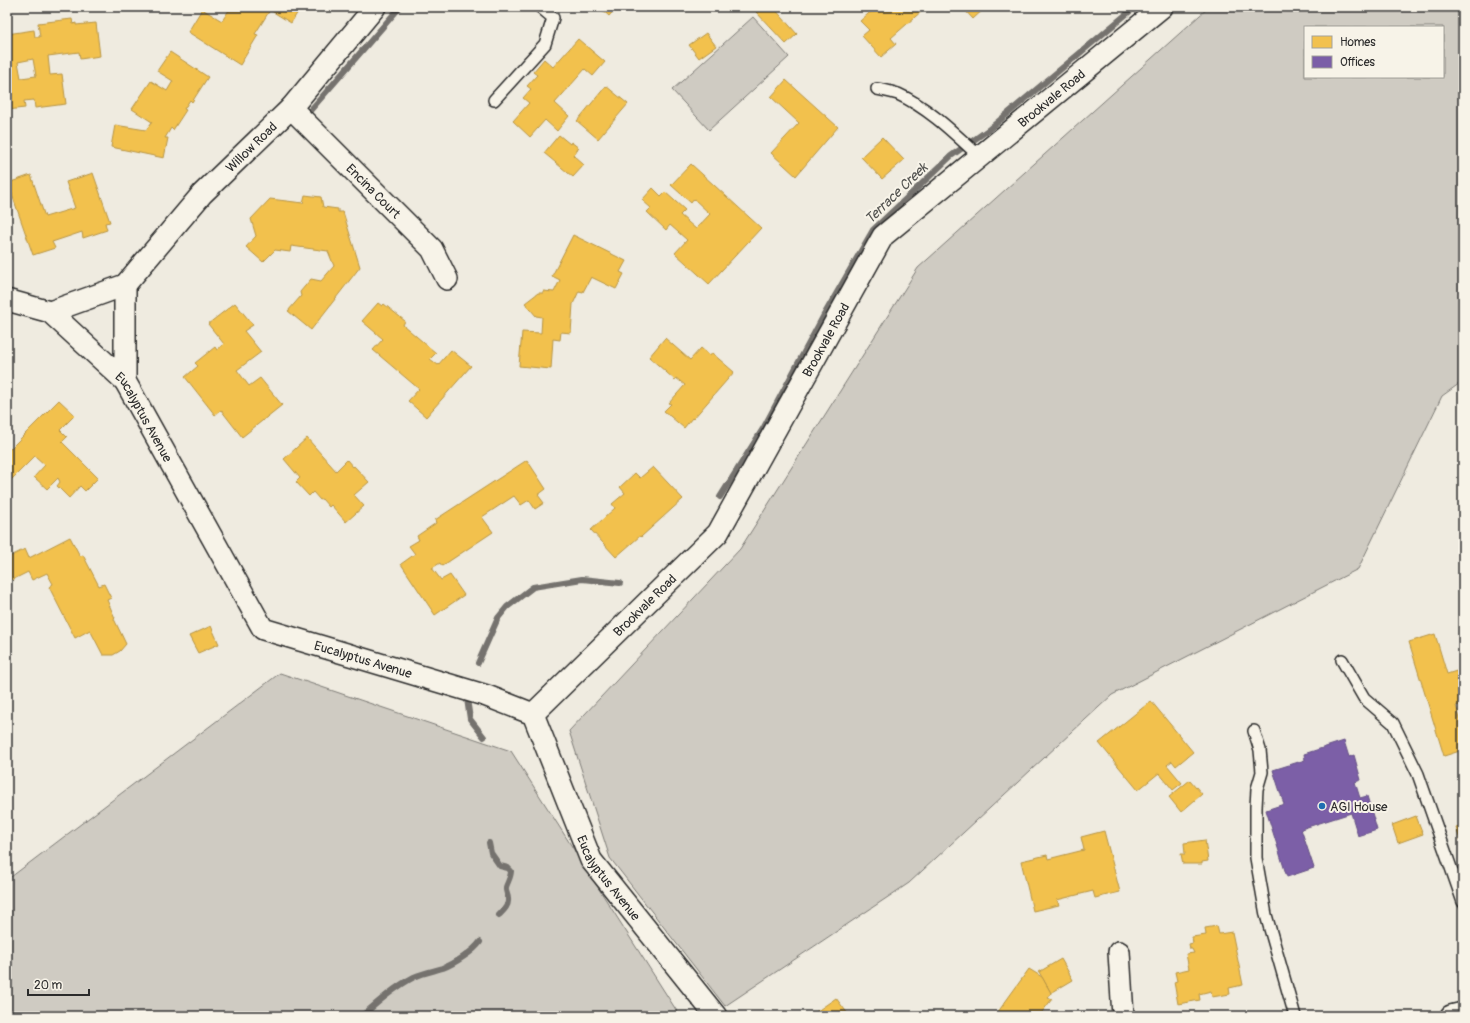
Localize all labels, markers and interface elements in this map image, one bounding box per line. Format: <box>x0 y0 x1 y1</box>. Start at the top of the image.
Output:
legend <box>1304 26 1444 78</box>
text: Homes <box>1340 35 1376 50</box>
text: Offices <box>1340 55 1376 70</box>
street label: Brookvale Road <box>1015 67 1089 131</box>
street label: Willow Road <box>223 119 281 176</box>
water label: Terrace Creek <box>862 159 932 227</box>
street label: Encina Court <box>342 161 404 223</box>
street label: Brookvale Road <box>799 300 853 380</box>
street label: Eucalyptus Avenue <box>111 369 176 465</box>
street label: Brookvale Road <box>610 571 680 640</box>
street label: Eucalyptus Avenue <box>312 638 414 682</box>
place label: AGI House <box>1330 799 1388 815</box>
marker: AGI House <box>1317 801 1327 811</box>
street label: Eucalyptus Avenue <box>573 833 644 925</box>
scale bar <box>28 971 89 997</box>
text: 20 m <box>34 978 63 993</box>

